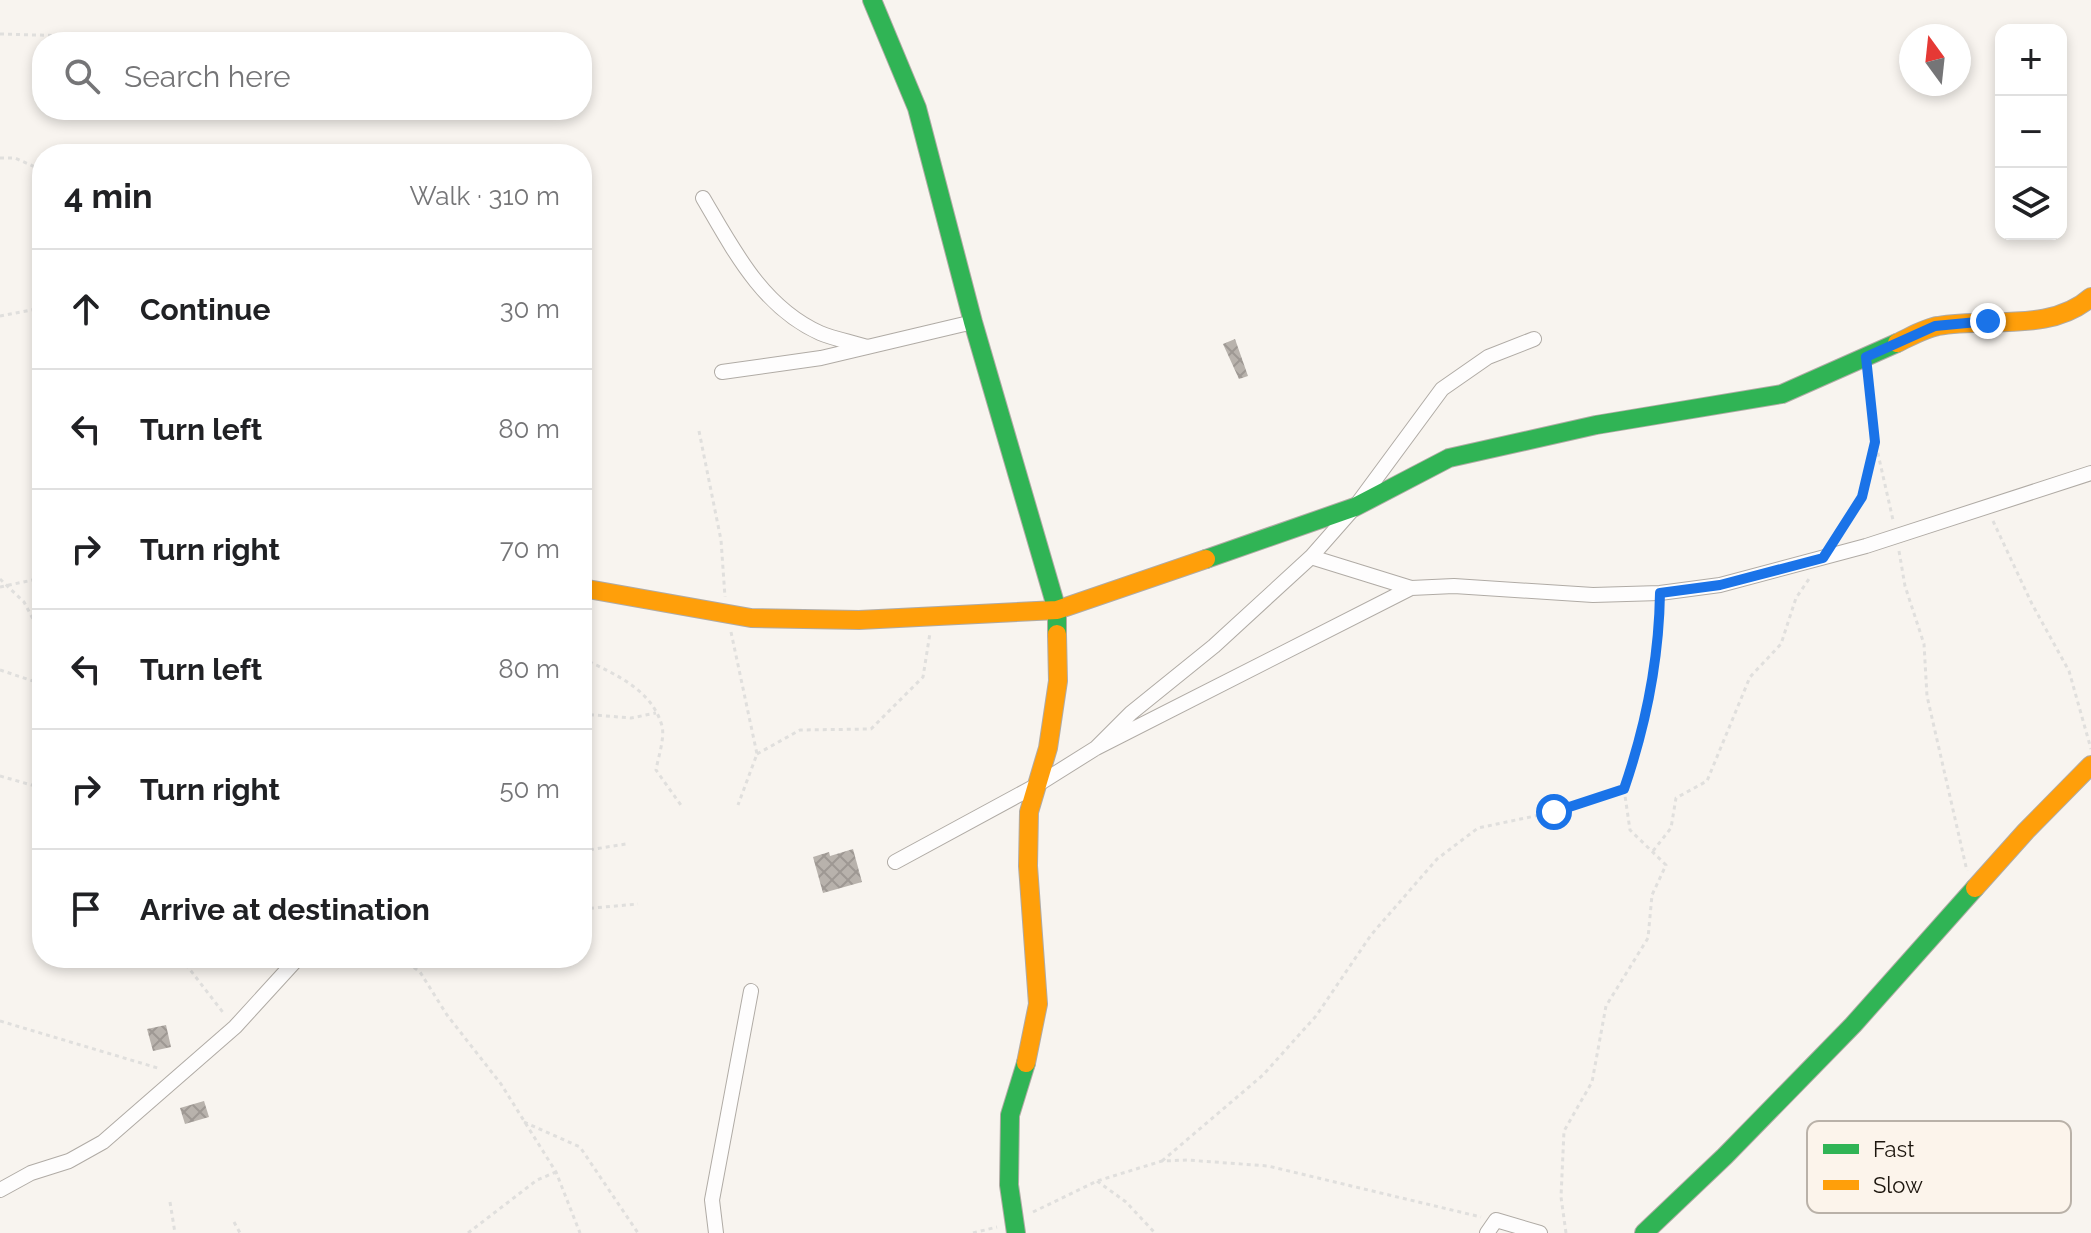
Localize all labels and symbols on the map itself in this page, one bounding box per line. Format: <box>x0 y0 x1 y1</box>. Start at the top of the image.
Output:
north arrow <box>1899 24 1971 96</box>
route end <box>1970 303 2006 339</box>
route start <box>1536 794 1572 830</box>
legend <box>1807 1121 2071 1213</box>
text: Fast <box>1873 1136 1915 1162</box>
text: Slow <box>1873 1172 1923 1198</box>

